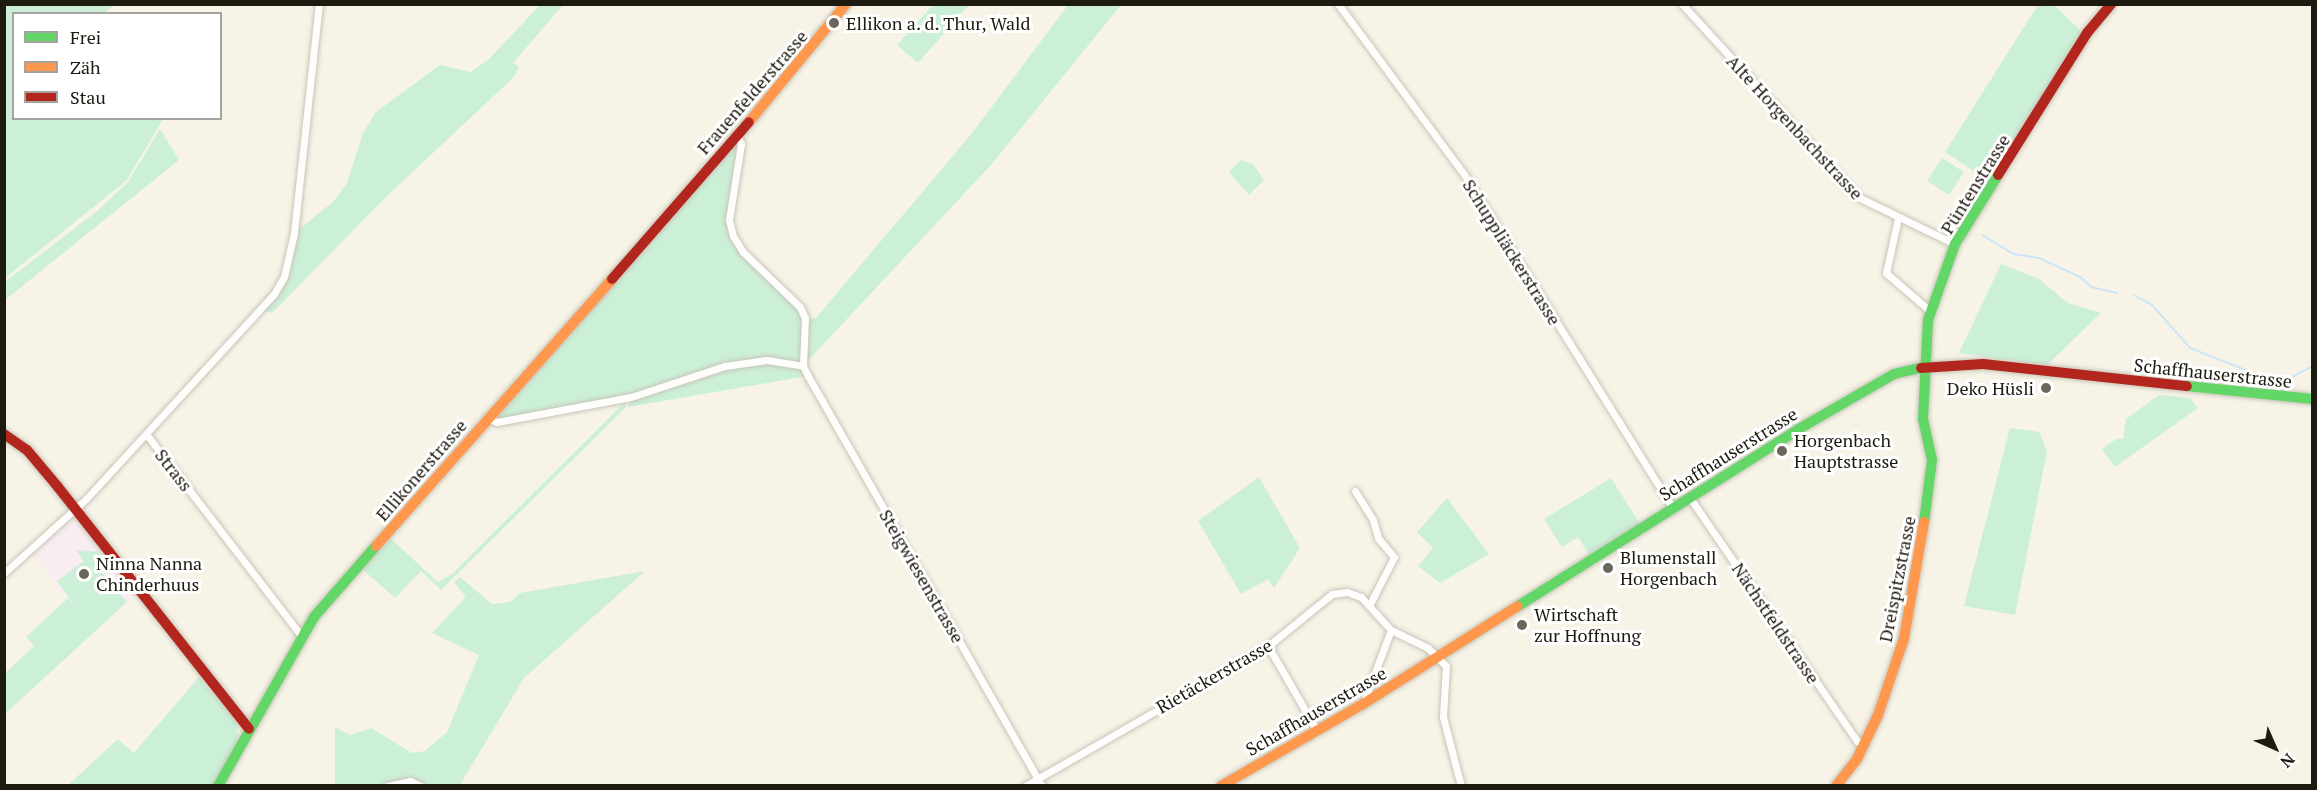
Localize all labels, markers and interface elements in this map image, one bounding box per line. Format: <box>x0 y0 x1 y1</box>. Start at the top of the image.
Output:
legend <box>12 12 222 120</box>
place label: Ellikon a. d. Thur, Wald <box>846 12 1033 34</box>
marker: Ellikon a. d. Thur, Wald <box>827 16 841 30</box>
text: Frei <box>70 25 101 49</box>
street label: Frauenfelderstrasse <box>692 26 812 158</box>
street label: Alte Horgenbachstrasse <box>1722 50 1868 204</box>
text: Zäh <box>70 55 101 79</box>
text: Stau <box>70 85 106 109</box>
street label: Püntenstrasse <box>1936 130 2014 238</box>
street label: Schuppliäckerstrasse <box>1458 175 1566 329</box>
street label: Schaffhauserstrasse <box>2133 354 2293 392</box>
place label: Deko Hüsli <box>1947 377 2034 399</box>
marker: Deko Hüsli <box>2039 381 2053 395</box>
street label: Schaffhauserstrasse <box>1655 403 1801 505</box>
street label: Ellikonerstrasse <box>371 415 471 525</box>
place label: Horgenbach Hauptstrasse <box>1794 430 1898 472</box>
street label: Strass <box>151 444 197 496</box>
marker: Horgenbach Hauptstrasse <box>1775 444 1789 458</box>
street label: Steigwiesenstrasse <box>875 505 969 647</box>
street label: Dreispitzstrasse <box>1874 514 1920 644</box>
place label: Blumenstall Horgenbach <box>1620 547 1717 590</box>
place label: Ninna Nanna Chinderhuus <box>96 553 202 596</box>
street label: Nächstfeldstrasse <box>1728 558 1824 688</box>
marker: Blumenstall Horgenbach <box>1601 561 1615 575</box>
marker: Ninna Nanna Chinderhuus <box>77 567 91 581</box>
place label: Wirtschaft zur Hoffnung <box>1534 604 1641 646</box>
marker: Wirtschaft zur Hoffnung <box>1515 618 1529 632</box>
street label: Rietäckerstrasse <box>1152 634 1276 718</box>
street label: Schaffhauserstrasse <box>1242 662 1390 760</box>
north arrow <box>2245 718 2305 778</box>
text: N <box>2276 749 2300 773</box>

